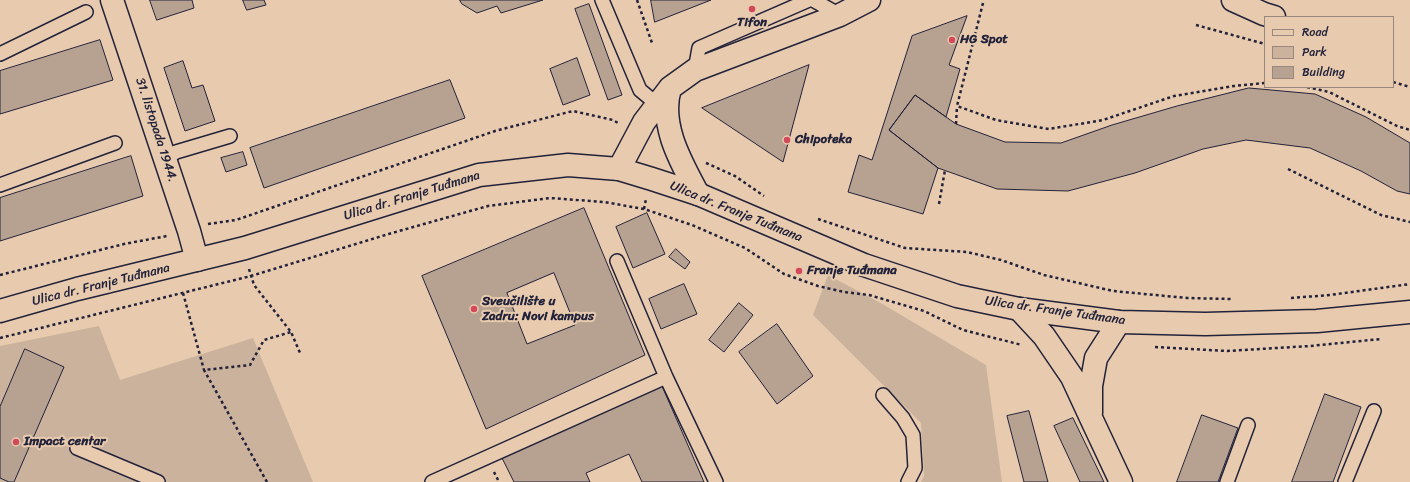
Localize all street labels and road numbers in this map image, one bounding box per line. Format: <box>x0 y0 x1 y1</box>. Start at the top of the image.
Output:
street label: 31. listopada 1944. <box>132 76 180 184</box>
street label: Ulica dr. Franje Tuđmana <box>342 168 482 224</box>
street label: Ulica dr. Franje Tuđmana <box>667 178 805 246</box>
street label: Ulica dr. Franje Tuđmana <box>30 260 172 310</box>
street label: Ulica dr. Franje Tuđmana <box>984 293 1126 329</box>

